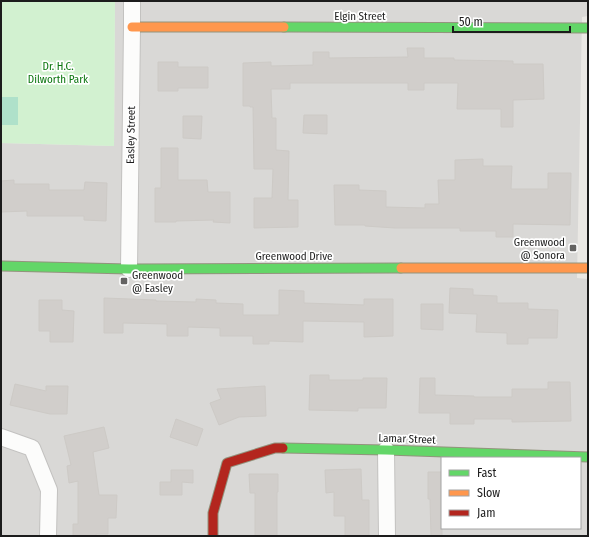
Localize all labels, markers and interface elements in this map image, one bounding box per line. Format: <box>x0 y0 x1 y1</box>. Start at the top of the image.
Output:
scale bar <box>453 8 570 34</box>
street label: Elgin Street <box>334 10 386 23</box>
text: 50 m <box>459 15 483 29</box>
park label: Dr. H.C. Dilworth Park <box>28 60 89 86</box>
street label: Easley Street <box>124 106 138 164</box>
place label: Greenwood @ Sonora <box>514 236 565 262</box>
marker: Greenwood @ Sonora <box>568 243 578 253</box>
street label: Greenwood Drive <box>255 250 333 263</box>
place label: Greenwood @ Easley <box>132 269 183 295</box>
marker: Greenwood @ Easley <box>119 276 129 286</box>
street label: Lamar Street <box>378 432 436 447</box>
legend <box>441 457 581 529</box>
text: Fast <box>477 466 496 480</box>
text: Slow <box>477 486 500 500</box>
text: Jam <box>477 506 495 520</box>

